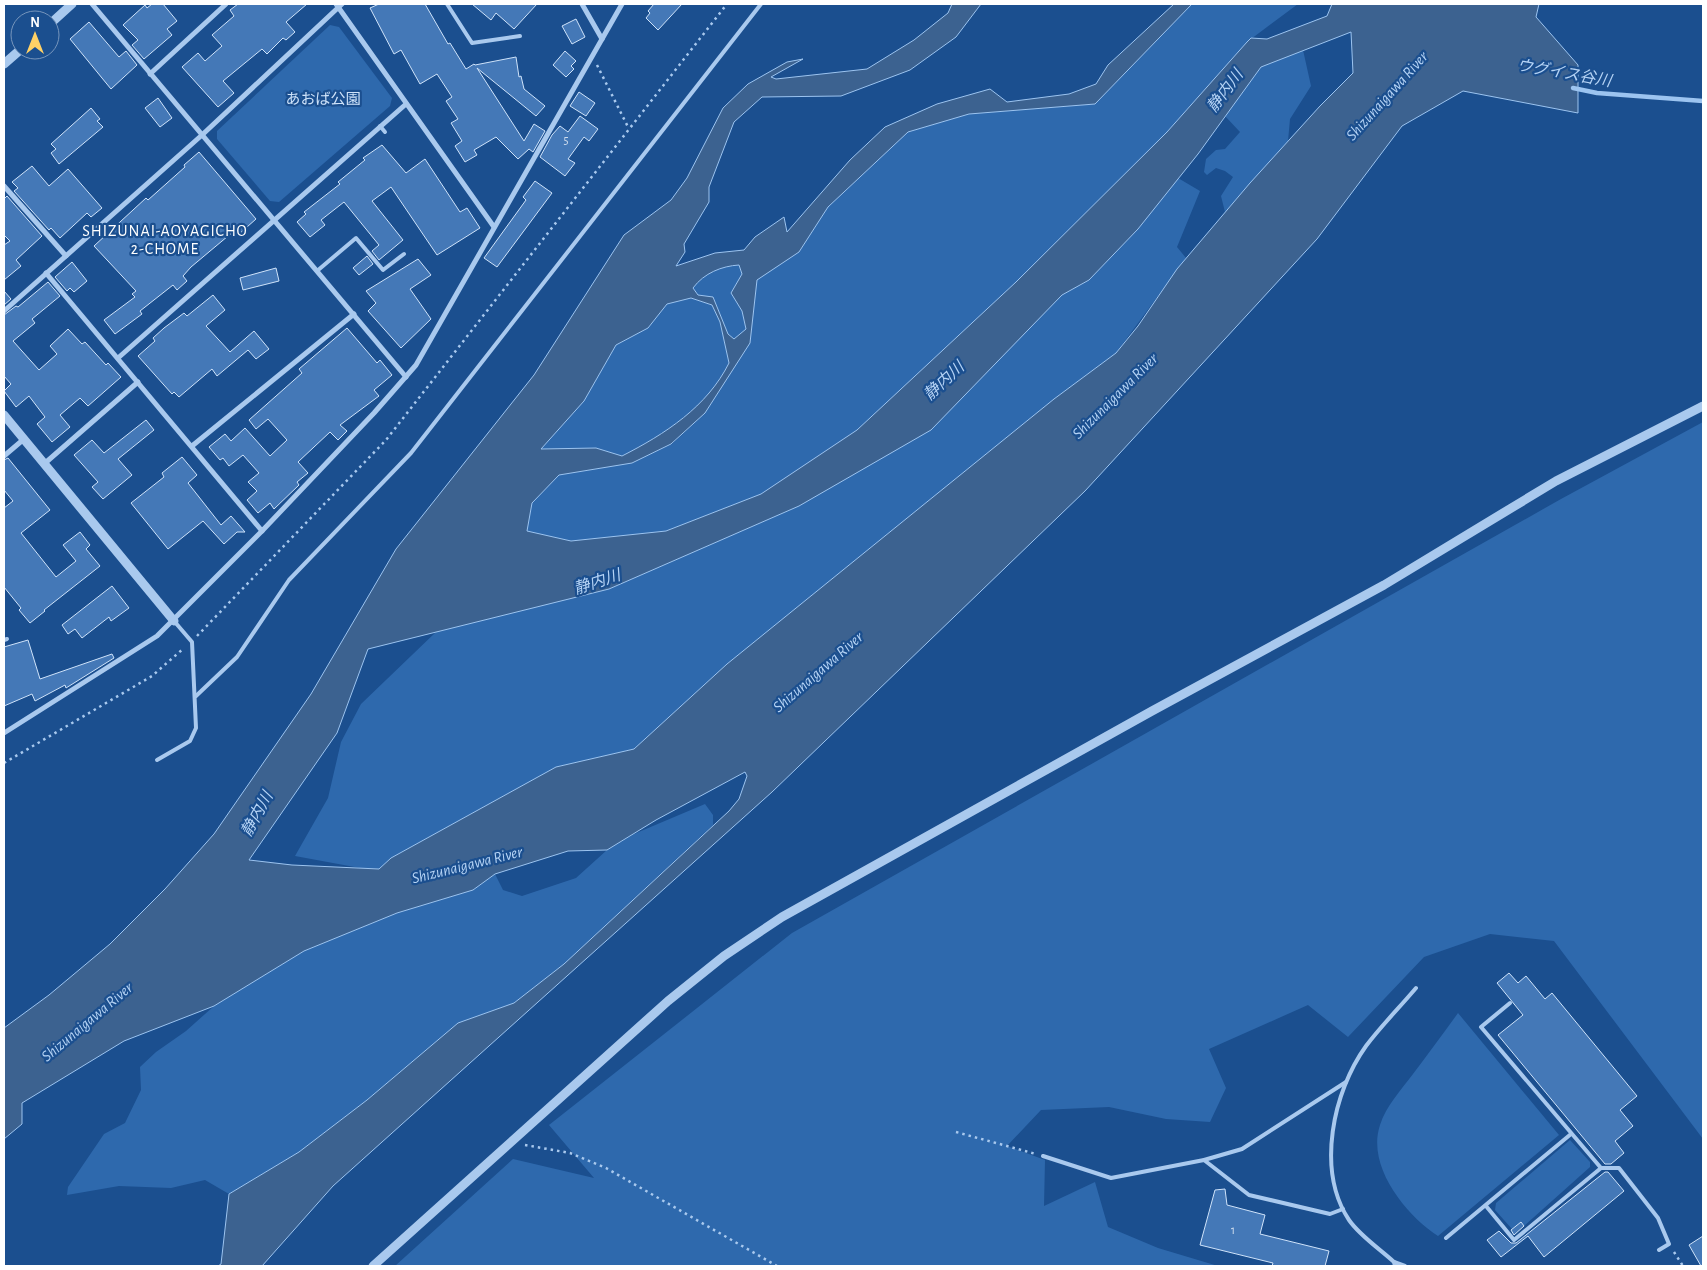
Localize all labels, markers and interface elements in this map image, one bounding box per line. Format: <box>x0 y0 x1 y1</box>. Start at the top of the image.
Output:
north arrow <box>10 10 60 60</box>
text: N <box>30 16 40 30</box>
water label: Shizunaigawa River <box>1343 48 1431 143</box>
water label: ウグイス谷川 <box>1516 56 1615 90</box>
water label: 静内川 <box>1203 65 1247 115</box>
park label: あおば公園 <box>285 91 361 107</box>
house number: 5 <box>563 134 569 146</box>
district label: SHIZUNAI-AOYAGICHO 2-CHOME <box>82 223 248 257</box>
water label: Shizunaigawa River <box>1069 350 1161 442</box>
water label: 静内川 <box>920 357 968 403</box>
water label: 静内川 <box>571 565 624 597</box>
water label: Shizunaigawa River <box>770 628 867 715</box>
water label: 静内川 <box>237 787 277 839</box>
water label: Shizunaigawa River <box>410 843 525 886</box>
water label: Shizunaigawa River <box>38 979 136 1065</box>
house number: 1 <box>1231 1224 1235 1236</box>

